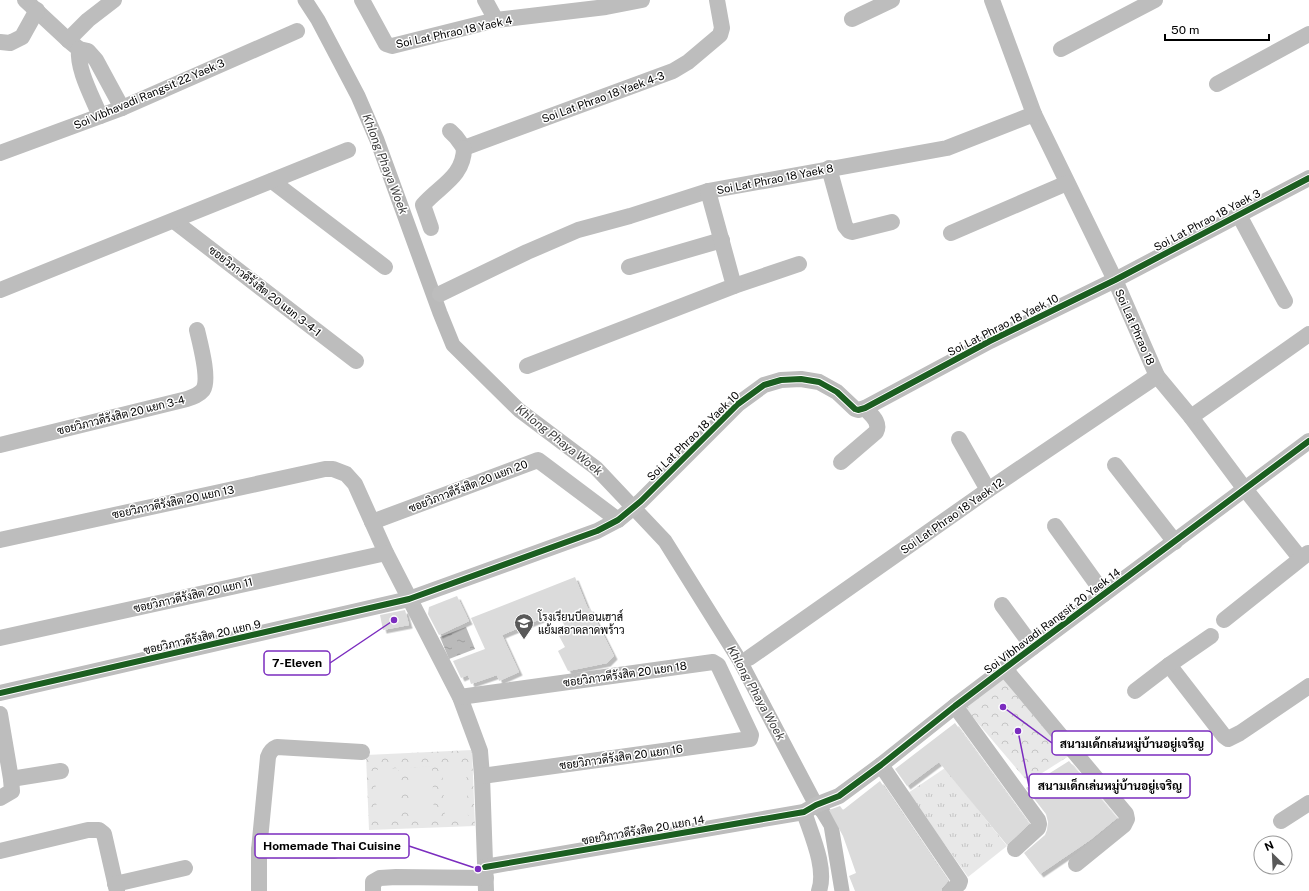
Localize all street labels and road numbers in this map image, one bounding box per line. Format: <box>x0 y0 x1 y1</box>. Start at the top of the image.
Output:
street label: Soi Lat Phrao 18 Yaek 4 <box>395 14 513 50</box>
street label: Soi Vibhavadi Rangsit 22 Yaek 3 <box>72 57 226 131</box>
street label: Soi Lat Phrao 18 Yaek 4-3 <box>540 69 666 125</box>
street label: Soi Lat Phrao 18 Yaek 8 <box>716 162 834 196</box>
street label: Soi Lat Phrao 18 Yaek 3 <box>1152 187 1262 253</box>
street label: ซอยวิภาวดีรังสิต 20 แยก 3-4-1 <box>207 242 325 338</box>
street label: Soi Lat Phrao 18 <box>1113 287 1157 367</box>
street label: Soi Lat Phrao 18 Yaek 10 <box>946 292 1061 358</box>
street label: Soi Lat Phrao 18 Yaek 10 <box>645 389 742 483</box>
street label: ซอยวิภาวดีรังสิต 20 แยก 3-4 <box>55 391 186 437</box>
street label: ซอยวิภาวดีรังสิต 20 แยก 20 <box>406 456 529 514</box>
street label: Soi Lat Phrao 18 Yaek 12 <box>898 476 1006 556</box>
street label: ซอยวิภาวดีรังสิต 20 แยก 13 <box>110 481 235 521</box>
street label: Soi Vibhavadi Rangsit 20 Yaek 14 <box>982 566 1123 676</box>
street label: ซอยวิภาวดีรังสิต 20 แยก 11 <box>132 573 254 615</box>
street label: ซอยวิภาวดีรังสิต 20 แยก 9 <box>142 616 262 656</box>
street label: ซอยวิภาวดีรังสิต 20 แยก 18 <box>562 657 688 689</box>
street label: ซอยวิภาวดีรังสิต 20 แยก 16 <box>558 740 684 772</box>
street label: ซอยวิภาวดีรังสิต 20 แยก 14 <box>580 811 705 847</box>

